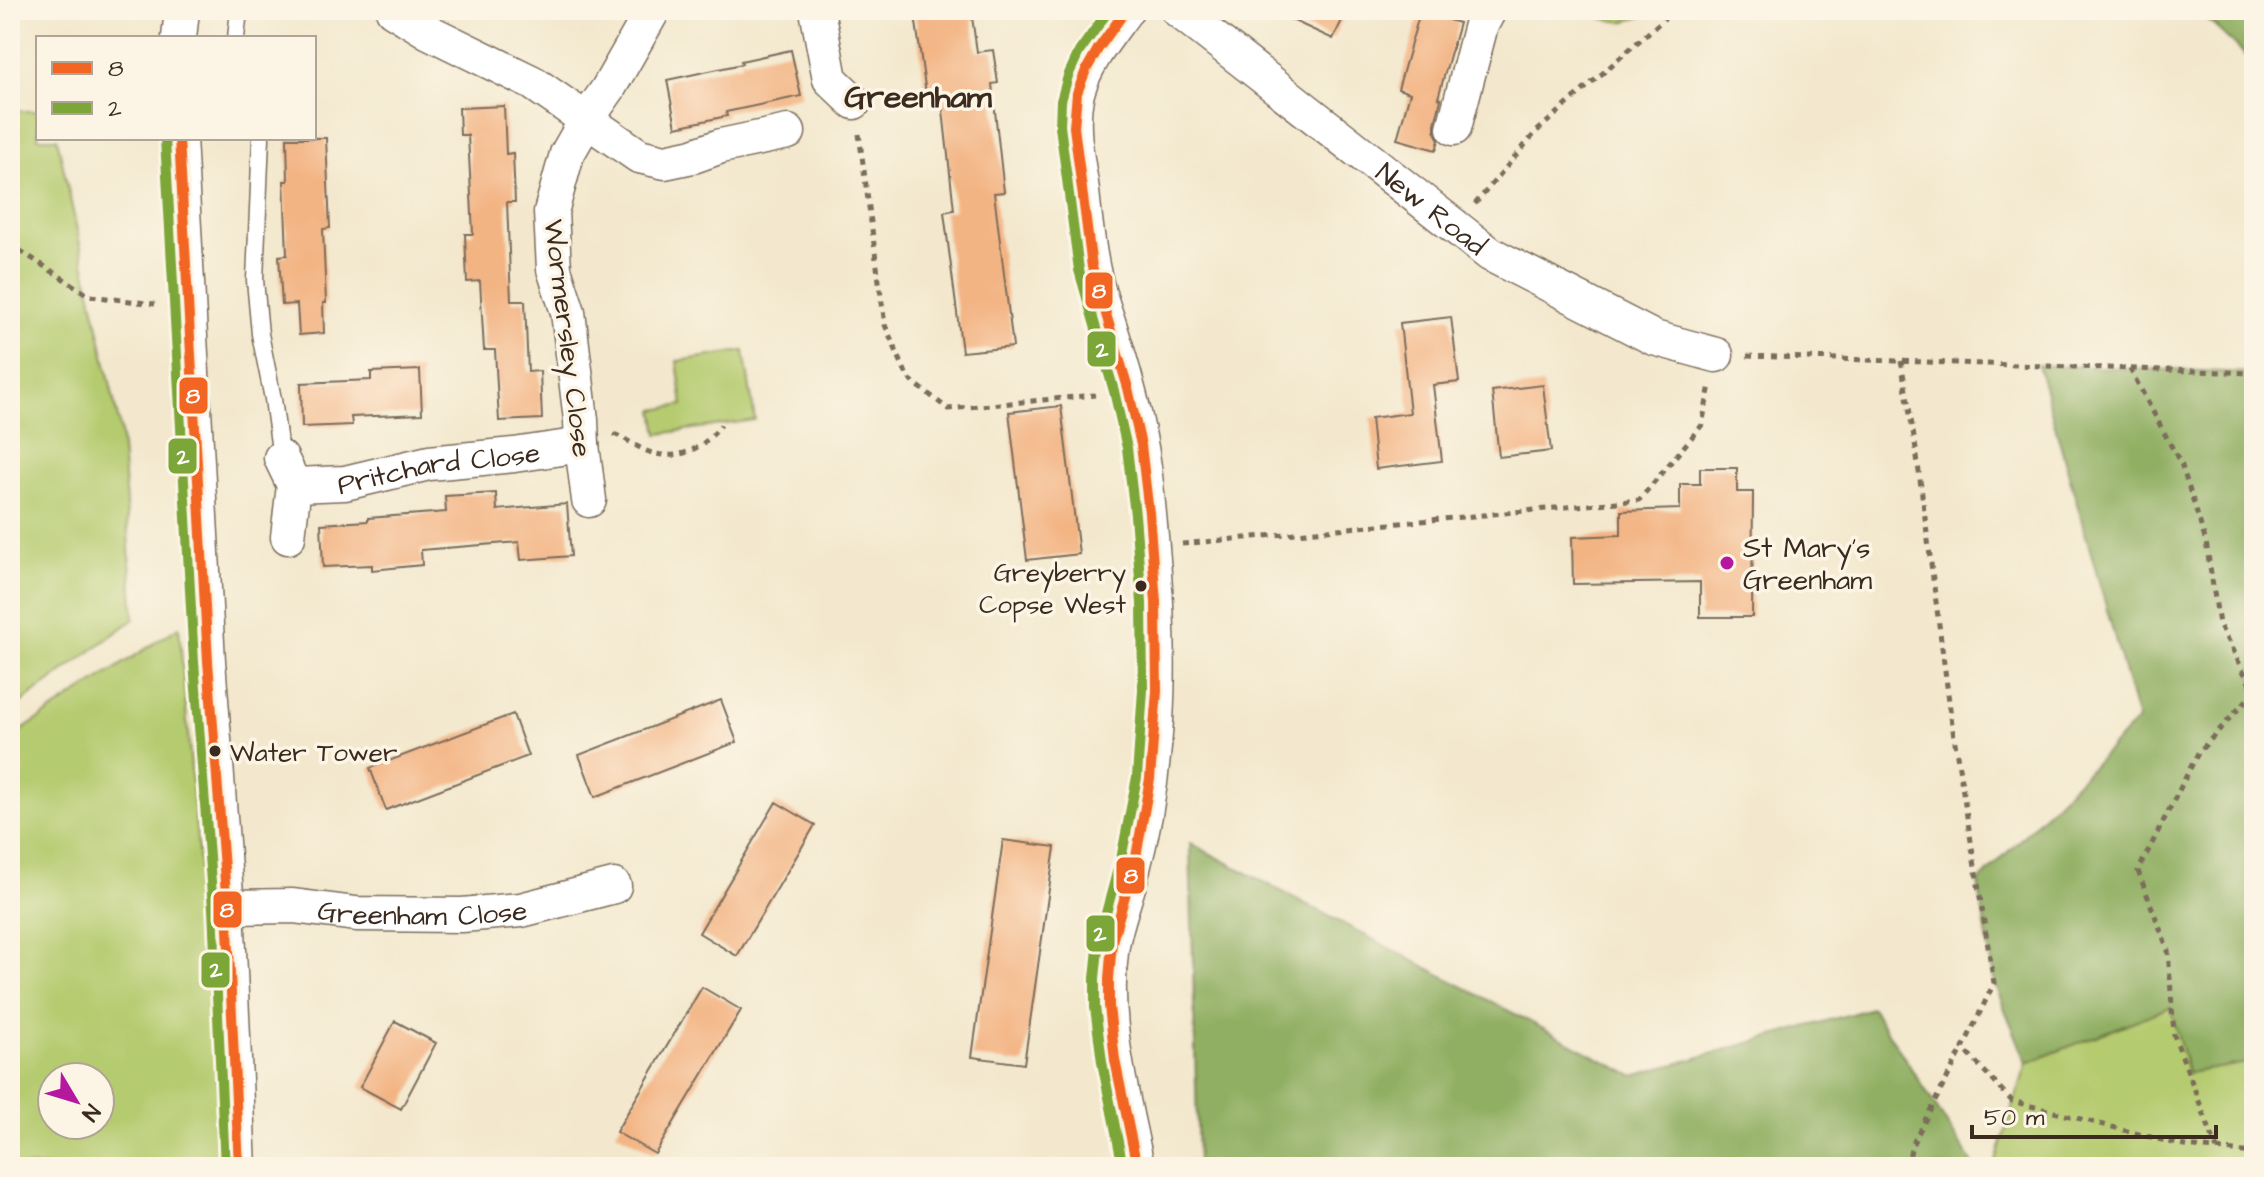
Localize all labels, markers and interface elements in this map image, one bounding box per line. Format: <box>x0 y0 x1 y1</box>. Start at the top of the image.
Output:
legend <box>36 36 316 140</box>
text: 8 <box>108 52 124 86</box>
district label: Greenham <box>844 75 993 120</box>
text: 2 <box>108 92 122 126</box>
street label: New Road <box>1367 154 1494 265</box>
street label: Wormersley Close <box>532 217 601 460</box>
line badge: 8 <box>1084 271 1114 310</box>
text: 8 <box>1092 276 1107 307</box>
line badge: 2 <box>1086 330 1117 368</box>
text: 2 <box>1095 335 1109 366</box>
line badge: 8 <box>178 376 209 415</box>
text: 8 <box>186 381 201 412</box>
street label: Pritchard Close <box>334 433 543 505</box>
line badge: 2 <box>167 437 198 475</box>
text: 2 <box>176 442 190 473</box>
place label: St Mary's Greenham <box>1743 529 1872 600</box>
marker: St Mary's Greenham <box>1718 554 1736 572</box>
place label: Greyberry Copse West <box>979 555 1126 623</box>
marker: Greyberry Copse West <box>1133 578 1149 594</box>
place label: Water Tower <box>230 735 397 771</box>
marker: Water Tower <box>207 743 223 759</box>
line badge: 8 <box>1115 856 1146 895</box>
text: 8 <box>1124 861 1139 892</box>
line badge: 8 <box>212 890 243 929</box>
street label: Greenham Close <box>315 891 529 936</box>
text: 8 <box>220 895 235 926</box>
line badge: 2 <box>1085 914 1116 953</box>
text: 2 <box>1093 919 1107 950</box>
line badge: 2 <box>200 951 231 989</box>
text: 2 <box>209 955 223 986</box>
north arrow <box>36 1061 116 1141</box>
scale bar <box>1972 1089 2216 1139</box>
text: N <box>74 1097 107 1128</box>
text: 50 m <box>1984 1101 2045 1135</box>

